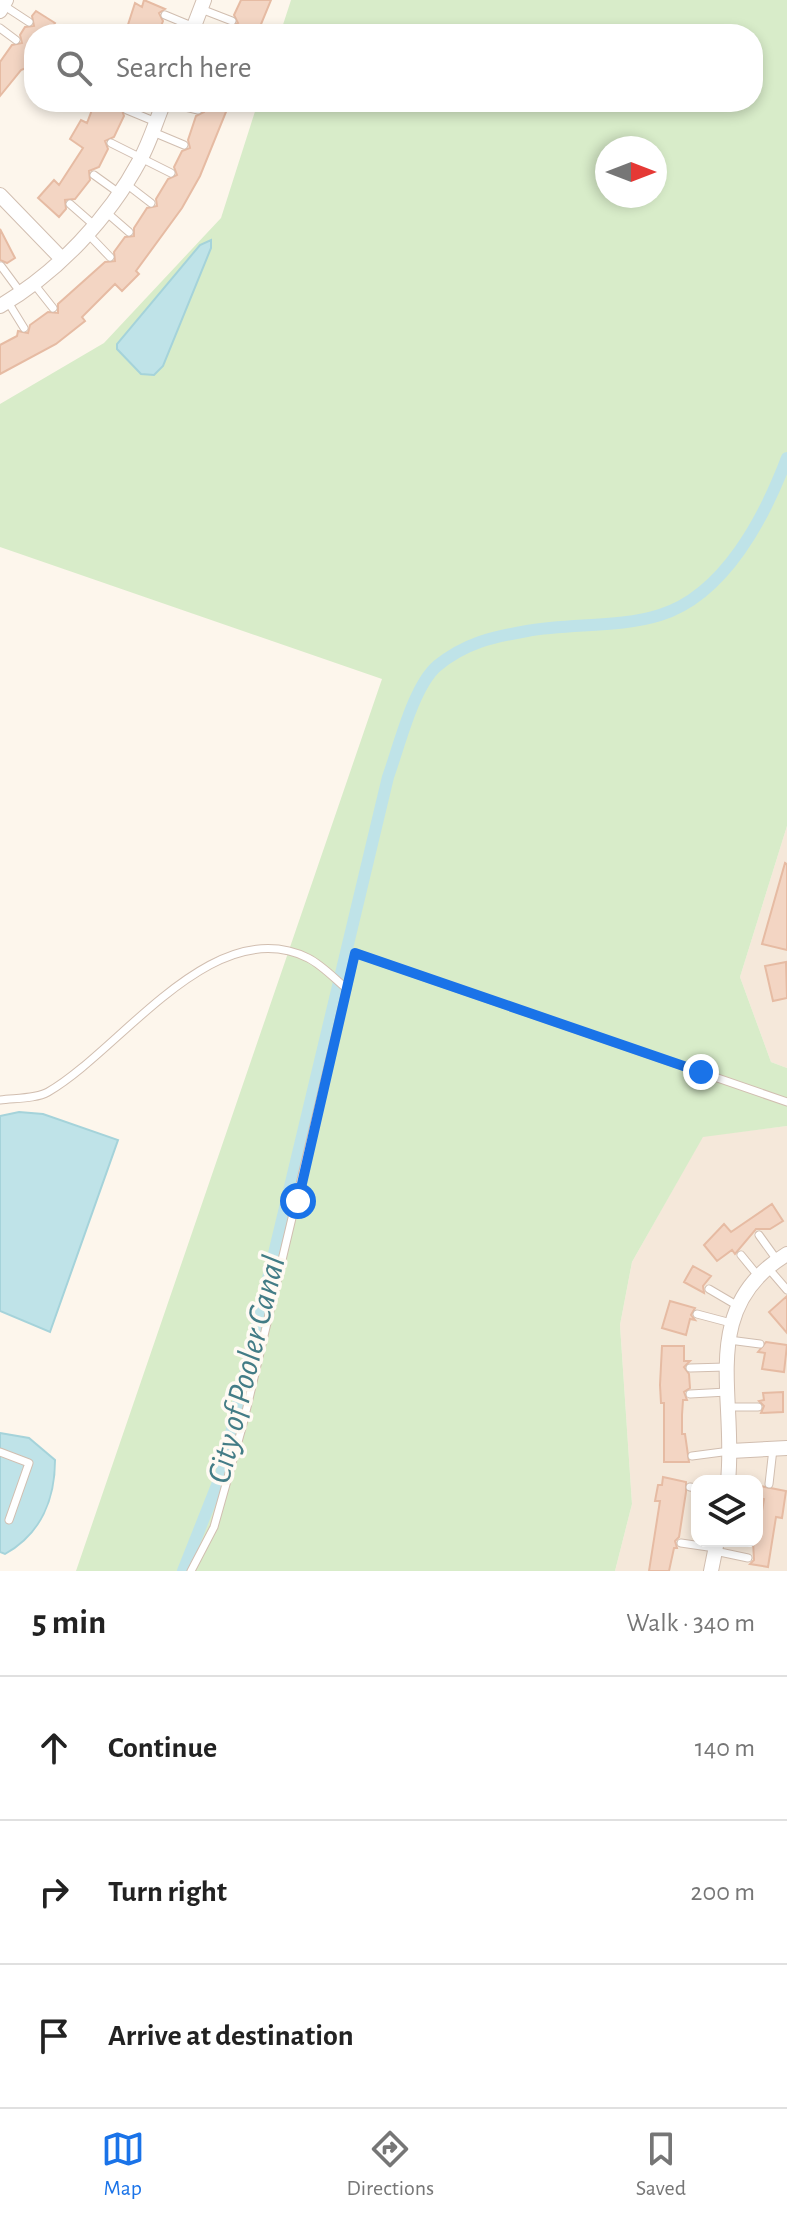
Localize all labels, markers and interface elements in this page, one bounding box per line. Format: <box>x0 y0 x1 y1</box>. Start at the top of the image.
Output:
search box <box>24 24 763 112</box>
icon: search <box>52 46 96 90</box>
text: Search here <box>116 53 252 83</box>
north arrow <box>595 136 667 208</box>
route end <box>683 1054 719 1090</box>
route start <box>280 1183 316 1219</box>
water label: City of Pooler Canal <box>202 1252 292 1487</box>
map controls <box>691 1475 763 1547</box>
button: layers <box>691 1475 763 1547</box>
text: 5 min <box>32 1606 106 1640</box>
text: Walk · 340 m <box>626 1610 755 1636</box>
icon: ahead <box>32 1726 76 1770</box>
text: Continue <box>108 1733 217 1763</box>
text: 140 m <box>695 1735 755 1761</box>
icon: right <box>32 1870 76 1914</box>
text: Turn right <box>108 1877 227 1907</box>
text: 200 m <box>691 1879 755 1905</box>
icon: arrive <box>32 2014 76 2058</box>
text: Arrive at destination <box>108 2021 354 2051</box>
tab: Map <box>101 2127 145 2201</box>
tab: Directions <box>346 2127 434 2201</box>
tab: Saved <box>636 2127 686 2201</box>

